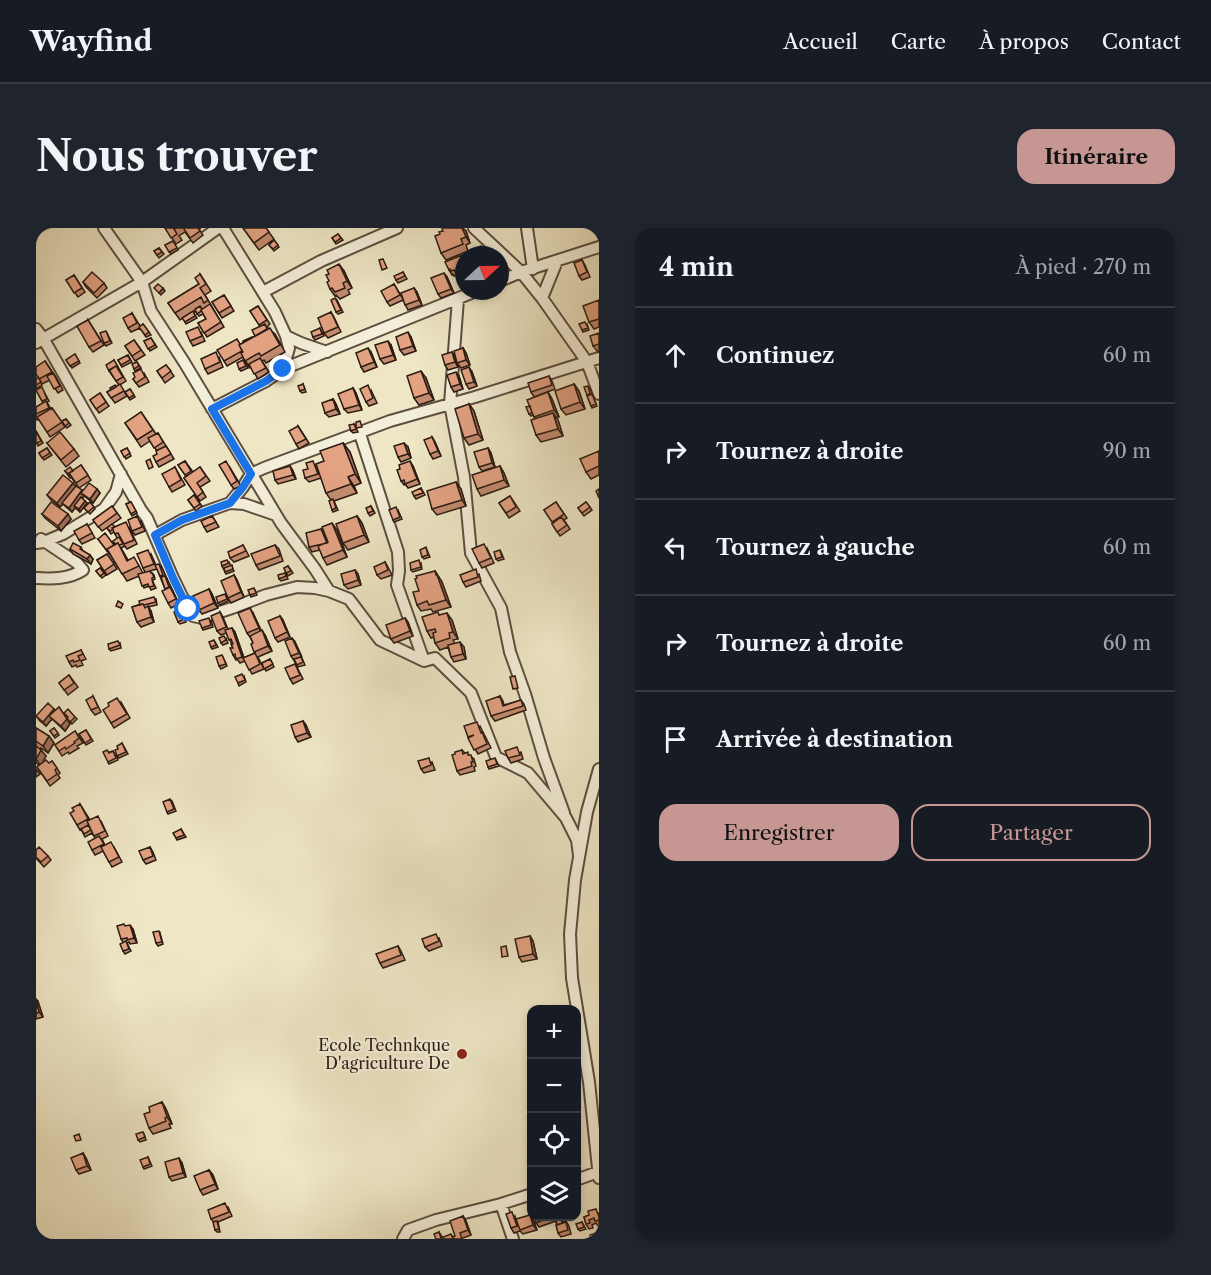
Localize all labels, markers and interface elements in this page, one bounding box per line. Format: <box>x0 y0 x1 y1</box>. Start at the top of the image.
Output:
text: Wayfind <box>30 24 152 58</box>
text: Accueil <box>783 29 858 54</box>
text: Carte <box>891 29 946 54</box>
text: À propos <box>979 29 1069 54</box>
text: Contact <box>1102 29 1181 54</box>
button: Itinéraire <box>1017 129 1175 184</box>
text: Nous trouver <box>36 130 318 182</box>
north arrow <box>455 246 509 300</box>
text: 4 min <box>659 251 734 283</box>
text: À pied · 270 m <box>1016 255 1151 279</box>
icon: ahead <box>659 339 692 372</box>
text: Continuez <box>716 342 835 369</box>
text: 60 m <box>1103 343 1151 367</box>
route end <box>269 355 295 381</box>
icon: right <box>659 435 692 468</box>
text: Tournez à droite <box>716 438 903 465</box>
text: 90 m <box>1103 439 1151 463</box>
icon: left <box>659 531 692 564</box>
text: Tournez à gauche <box>716 534 915 561</box>
text: 60 m <box>1103 535 1151 559</box>
route start <box>174 595 200 621</box>
icon: right <box>659 627 692 660</box>
text: Tournez à droite <box>716 630 903 657</box>
text: 60 m <box>1103 631 1151 655</box>
icon: arrive <box>659 723 692 756</box>
text: Arrivée à destination <box>716 726 953 753</box>
button: Enregistrer <box>659 804 899 861</box>
button: Partager <box>911 804 1151 861</box>
map controls <box>527 1005 581 1221</box>
button: + <box>527 1005 581 1059</box>
place label: Ecole Technkque D'agriculture De <box>318 1035 450 1073</box>
marker: Ecole Technkque D'agriculture De <box>455 1047 469 1061</box>
button: − <box>527 1059 581 1113</box>
button: locate <box>527 1113 581 1167</box>
button: layers <box>527 1167 581 1221</box>

